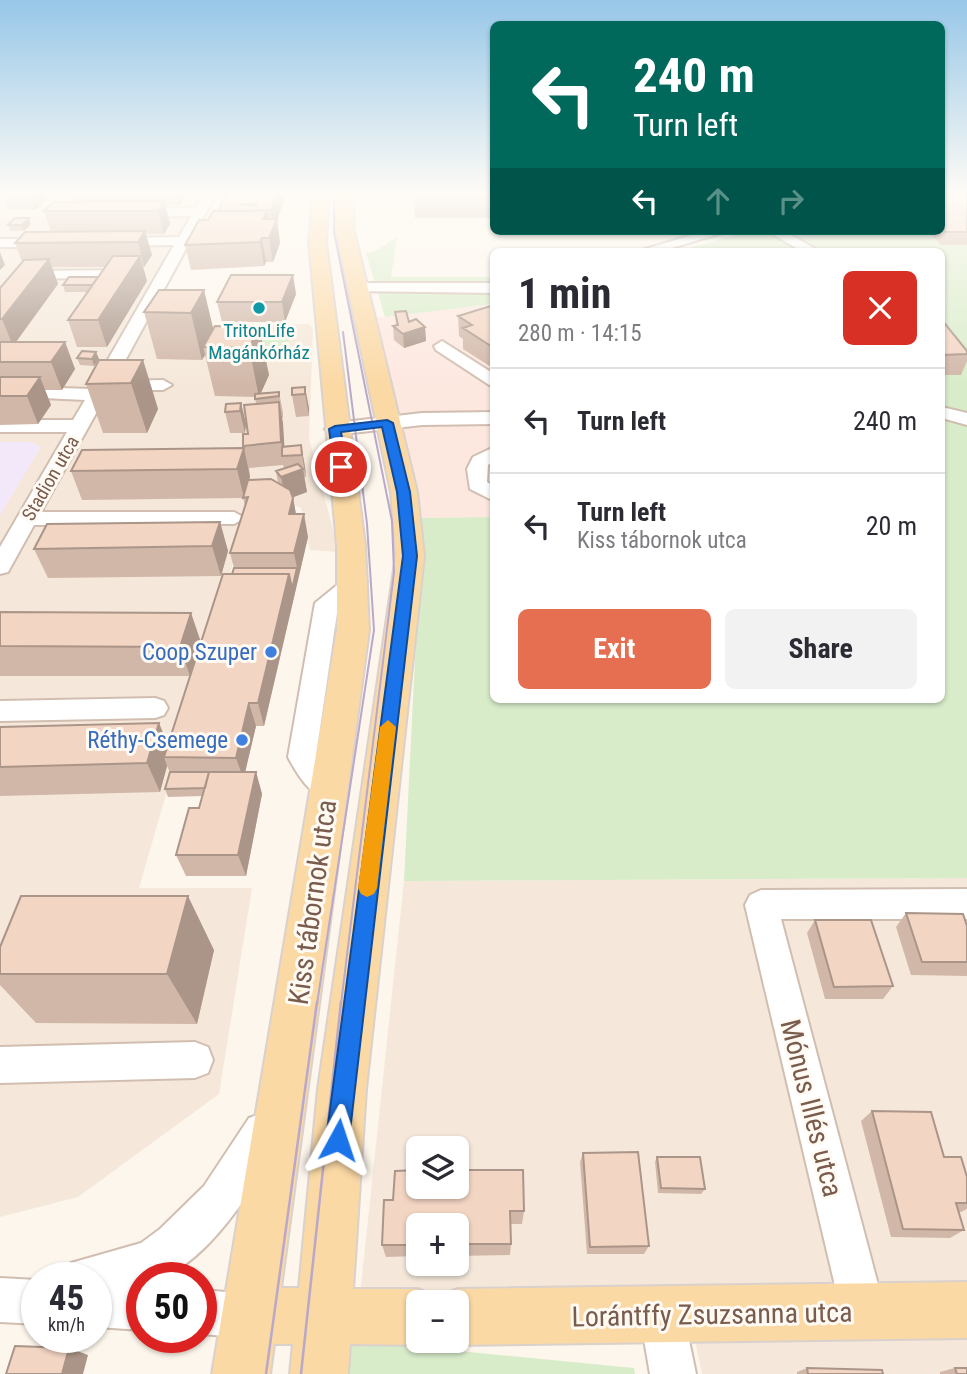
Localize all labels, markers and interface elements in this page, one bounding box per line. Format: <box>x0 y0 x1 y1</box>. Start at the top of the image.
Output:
text: 240 m <box>633 47 755 104</box>
icon: left <box>518 49 609 140</box>
text: Turn left <box>633 106 738 144</box>
icon: left <box>626 182 664 220</box>
icon: ahead <box>699 182 737 220</box>
icon: right <box>772 182 810 220</box>
text: 1 min <box>518 269 611 318</box>
button: close <box>843 271 917 345</box>
marker: TritonLife Magánkórház <box>251 300 267 316</box>
place label: TritonLife Magánkórház <box>208 319 310 364</box>
text: 280 m · 14:15 <box>518 320 642 347</box>
icon: left <box>518 402 556 440</box>
text: Turn left <box>577 406 666 436</box>
text: 240 m <box>853 406 917 436</box>
street label: Stadion utca <box>17 432 84 525</box>
pin <box>311 437 371 497</box>
icon: arrive <box>322 448 360 486</box>
text: Turn left <box>577 497 666 527</box>
icon: left <box>518 507 556 545</box>
text: 20 m <box>866 511 917 541</box>
text: Kiss tábornok utca <box>577 527 747 554</box>
button: Exit <box>518 609 711 689</box>
button: Share <box>725 609 917 689</box>
place label: Coop Szuper <box>142 639 257 666</box>
marker: Coop Szuper <box>263 644 279 660</box>
place label: Réthy-Csemege <box>87 727 228 754</box>
marker: Réthy-Csemege <box>234 732 250 748</box>
street label: Kiss tábornok utca <box>282 797 343 1007</box>
street label: Mónus Illés utca <box>774 1016 850 1200</box>
position arrow <box>301 1103 375 1177</box>
map controls <box>406 1136 469 1353</box>
button: layers <box>406 1136 469 1199</box>
button: + <box>406 1213 469 1276</box>
speed limit sign: 50 <box>126 1262 217 1353</box>
text: 45 <box>49 1278 84 1319</box>
button: − <box>406 1290 469 1353</box>
street label: Lorántffy Zsuzsanna utca <box>571 1296 853 1333</box>
text: km/h <box>48 1314 85 1335</box>

